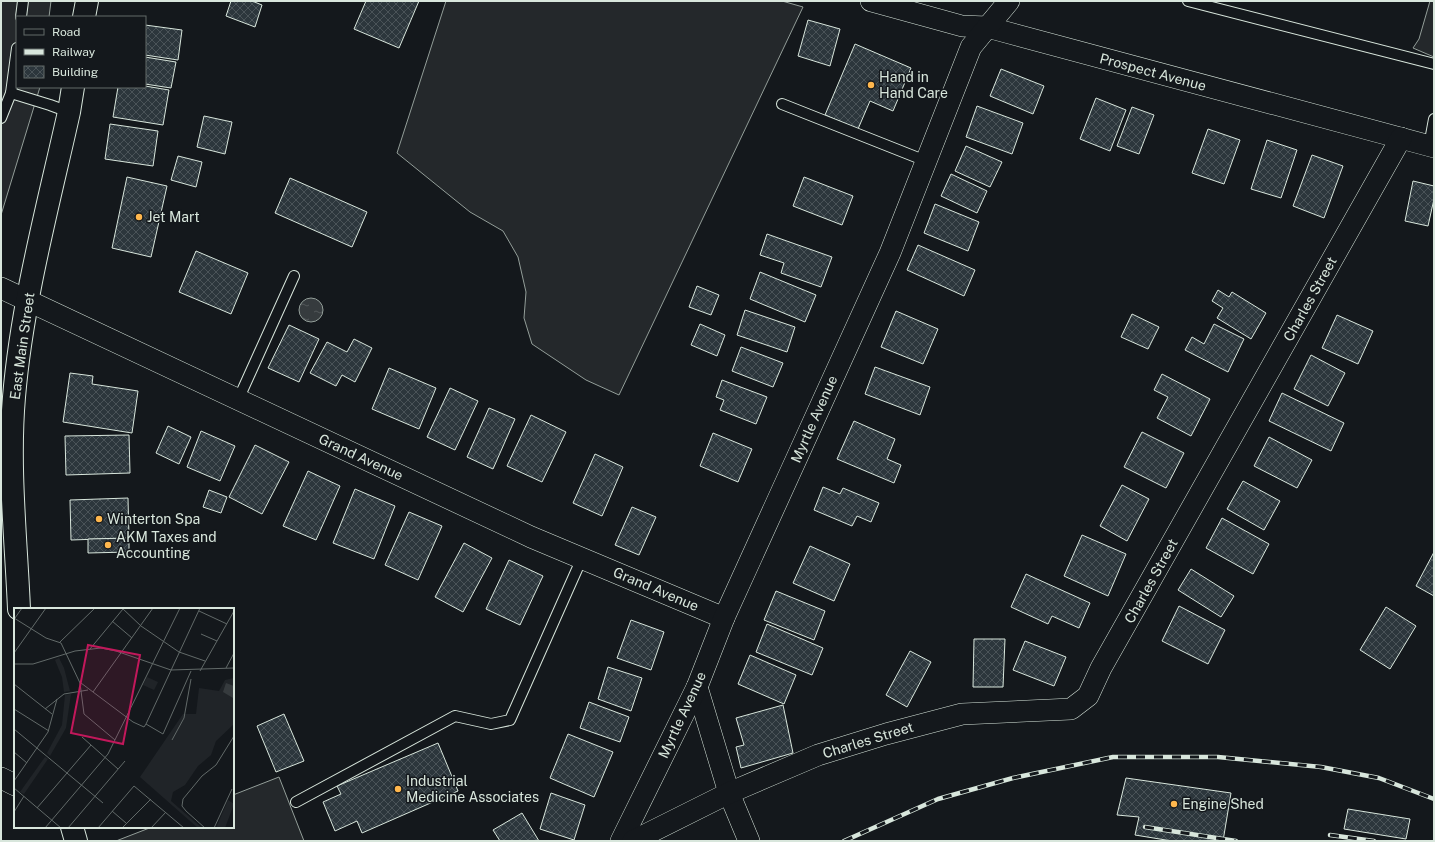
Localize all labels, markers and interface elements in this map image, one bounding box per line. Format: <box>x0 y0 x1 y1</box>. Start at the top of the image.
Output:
legend <box>16 16 146 88</box>
text: Road <box>52 25 80 39</box>
text: Railway <box>52 45 96 59</box>
street label: Prospect Avenue <box>1098 50 1208 94</box>
text: Building <box>52 65 98 79</box>
place label: Hand in Hand Care <box>879 69 948 101</box>
marker: Hand in Hand Care <box>866 80 876 90</box>
place label: Jet Mart <box>147 209 200 225</box>
marker: Jet Mart <box>134 212 144 222</box>
street label: Charles Street <box>1280 254 1340 344</box>
street label: East Main Street <box>7 291 37 401</box>
street label: Myrtle Avenue <box>788 373 840 465</box>
street label: Grand Avenue <box>316 430 406 484</box>
place label: Winterton Spa <box>107 511 200 527</box>
marker: Winterton Spa <box>94 514 104 524</box>
place label: AKM Taxes and Accounting <box>116 529 216 561</box>
street label: Charles Street <box>1121 536 1181 626</box>
marker: AKM Taxes and Accounting <box>103 540 113 550</box>
street label: Grand Avenue <box>611 564 701 614</box>
inset map <box>14 608 234 828</box>
street label: Myrtle Avenue <box>655 669 709 761</box>
street label: Charles Street <box>821 719 915 761</box>
place label: Industrial Medicine Associates <box>406 773 539 805</box>
marker: Industrial Medicine Associates <box>393 784 403 794</box>
place label: Engine Shed <box>1182 796 1264 812</box>
marker: Engine Shed <box>1169 799 1179 809</box>

